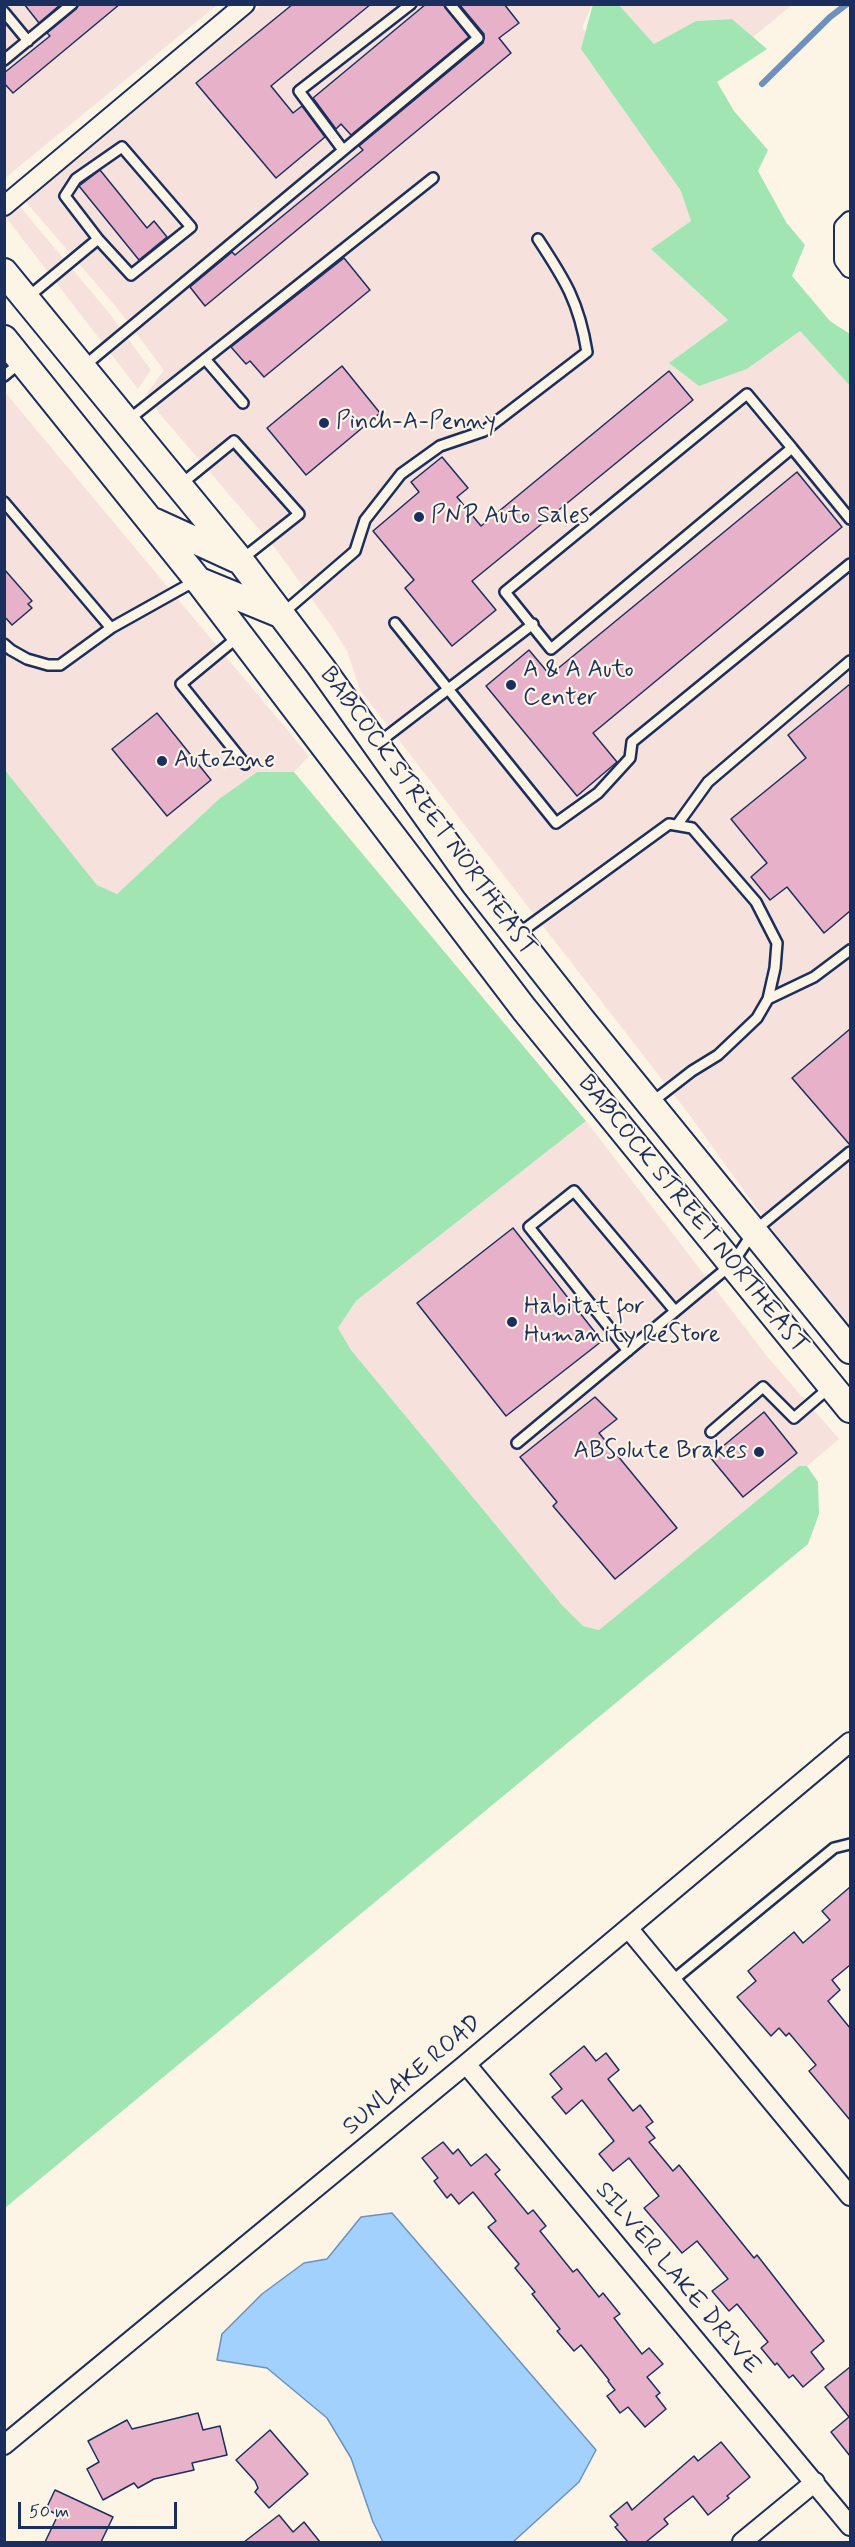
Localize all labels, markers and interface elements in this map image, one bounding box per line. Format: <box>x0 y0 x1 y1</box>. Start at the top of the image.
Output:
place label: Pinch-A-Penny <box>336 409 496 437</box>
marker: Pinch-A-Penny <box>317 416 331 430</box>
place label: PNP Auto Sales <box>431 503 589 531</box>
marker: PNP Auto Sales <box>412 510 426 524</box>
place label: A & A Auto Center <box>523 657 634 713</box>
street label: BABCOCK STREET NORTHEAST <box>313 662 541 962</box>
marker: A & A Auto Center <box>504 678 518 692</box>
place label: AutoZone <box>174 747 275 775</box>
marker: AutoZone <box>155 754 169 768</box>
street label: BABCOCK STREET NORTHEAST <box>571 1070 813 1360</box>
place label: Habitat for Humanity ReStore <box>524 1294 720 1350</box>
marker: Habitat for Humanity ReStore <box>505 1315 519 1329</box>
place label: ABSolute Brakes <box>574 1438 747 1466</box>
marker: ABSolute Brakes <box>752 1445 766 1459</box>
street label: SUNLAKE ROAD <box>338 2010 488 2142</box>
street label: SILVER LAKE DRIVE <box>588 2177 766 2381</box>
scale bar <box>21 2490 180 2528</box>
text: 50 m <box>29 2500 69 2524</box>

